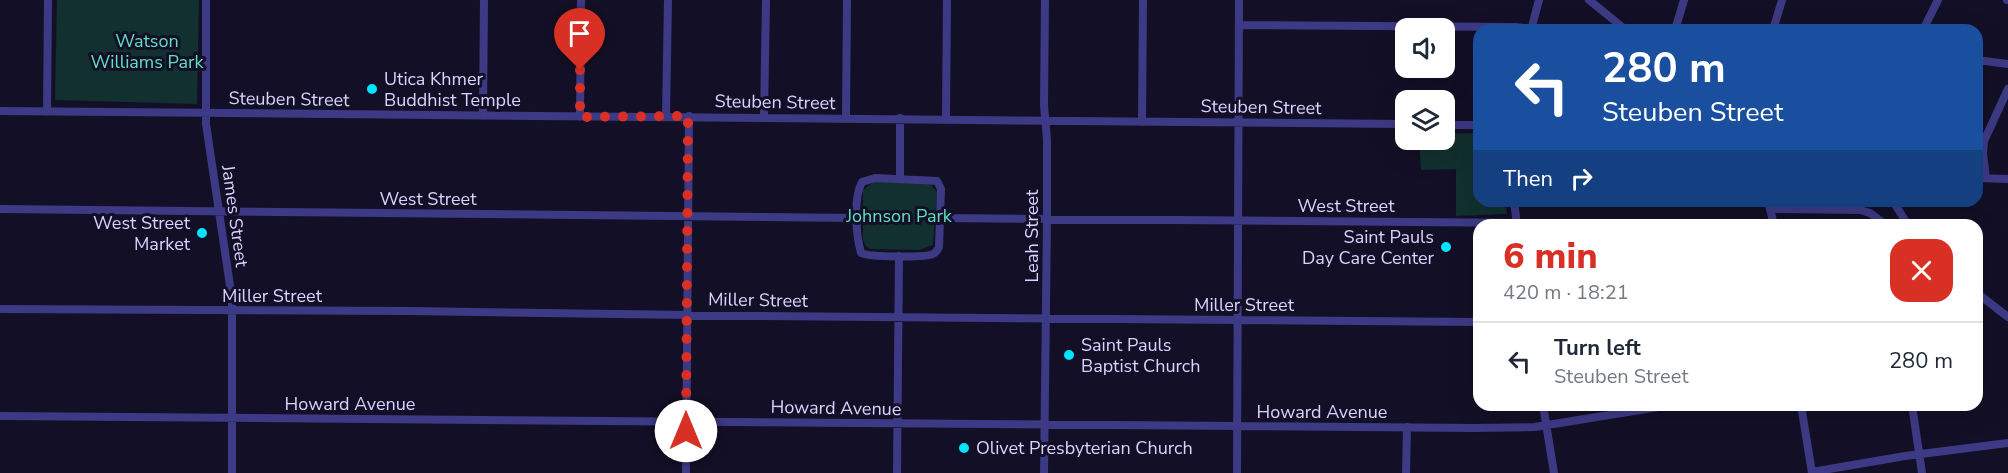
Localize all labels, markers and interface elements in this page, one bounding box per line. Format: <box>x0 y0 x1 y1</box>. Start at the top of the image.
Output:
pin <box>554 8 605 70</box>
icon: arrive <box>563 17 596 50</box>
map controls <box>1395 18 1455 150</box>
button: sound <box>1395 18 1455 78</box>
park label: Watson Williams Park <box>90 29 204 74</box>
text: 280 m <box>1602 40 1726 97</box>
icon: left <box>1503 48 1581 126</box>
place label: Utica Khmer Buddhist Temple <box>384 67 521 112</box>
marker: Utica Khmer Buddhist Temple <box>365 82 379 96</box>
street label: Steuben Street <box>228 86 350 112</box>
street label: Steuben Street <box>714 89 836 115</box>
button: layers <box>1395 90 1455 150</box>
street label: Steuben Street <box>1200 94 1322 120</box>
text: Steuben Street <box>1602 94 1783 131</box>
street label: James Street <box>216 162 254 269</box>
icon: right <box>1565 162 1598 195</box>
text: Then <box>1503 164 1553 194</box>
street label: West Street <box>380 187 477 211</box>
street label: Leah Street <box>1020 189 1044 282</box>
street label: West Street <box>1298 194 1395 218</box>
park label: Johnson Park <box>845 204 953 228</box>
place label: West Street Market <box>93 211 191 256</box>
place label: Saint Pauls Day Care Center <box>1302 225 1435 270</box>
marker: West Street Market <box>195 226 209 240</box>
text: 6 min <box>1503 232 1598 281</box>
button: close <box>1890 239 1953 302</box>
marker: Saint Pauls Day Care Center <box>1439 240 1453 254</box>
text: 420 m · 18:21 <box>1503 279 1629 306</box>
street label: Miller Street <box>222 284 323 308</box>
street label: Miller Street <box>708 287 809 313</box>
street label: Miller Street <box>1194 293 1295 317</box>
place label: Saint Pauls Baptist Church <box>1081 333 1200 378</box>
text: Turn left <box>1554 333 1641 363</box>
icon: left <box>1503 345 1536 378</box>
text: 280 m <box>1889 346 1953 376</box>
marker: Saint Pauls Baptist Church <box>1062 348 1076 362</box>
text: Steuben Street <box>1554 363 1688 390</box>
street label: Howard Avenue <box>285 392 415 416</box>
street label: Howard Avenue <box>770 395 902 421</box>
position arrow <box>654 399 718 463</box>
street label: Howard Avenue <box>1257 400 1387 424</box>
place label: Olivet Presbyterian Church <box>976 436 1193 460</box>
marker: Olivet Presbyterian Church <box>957 441 971 455</box>

